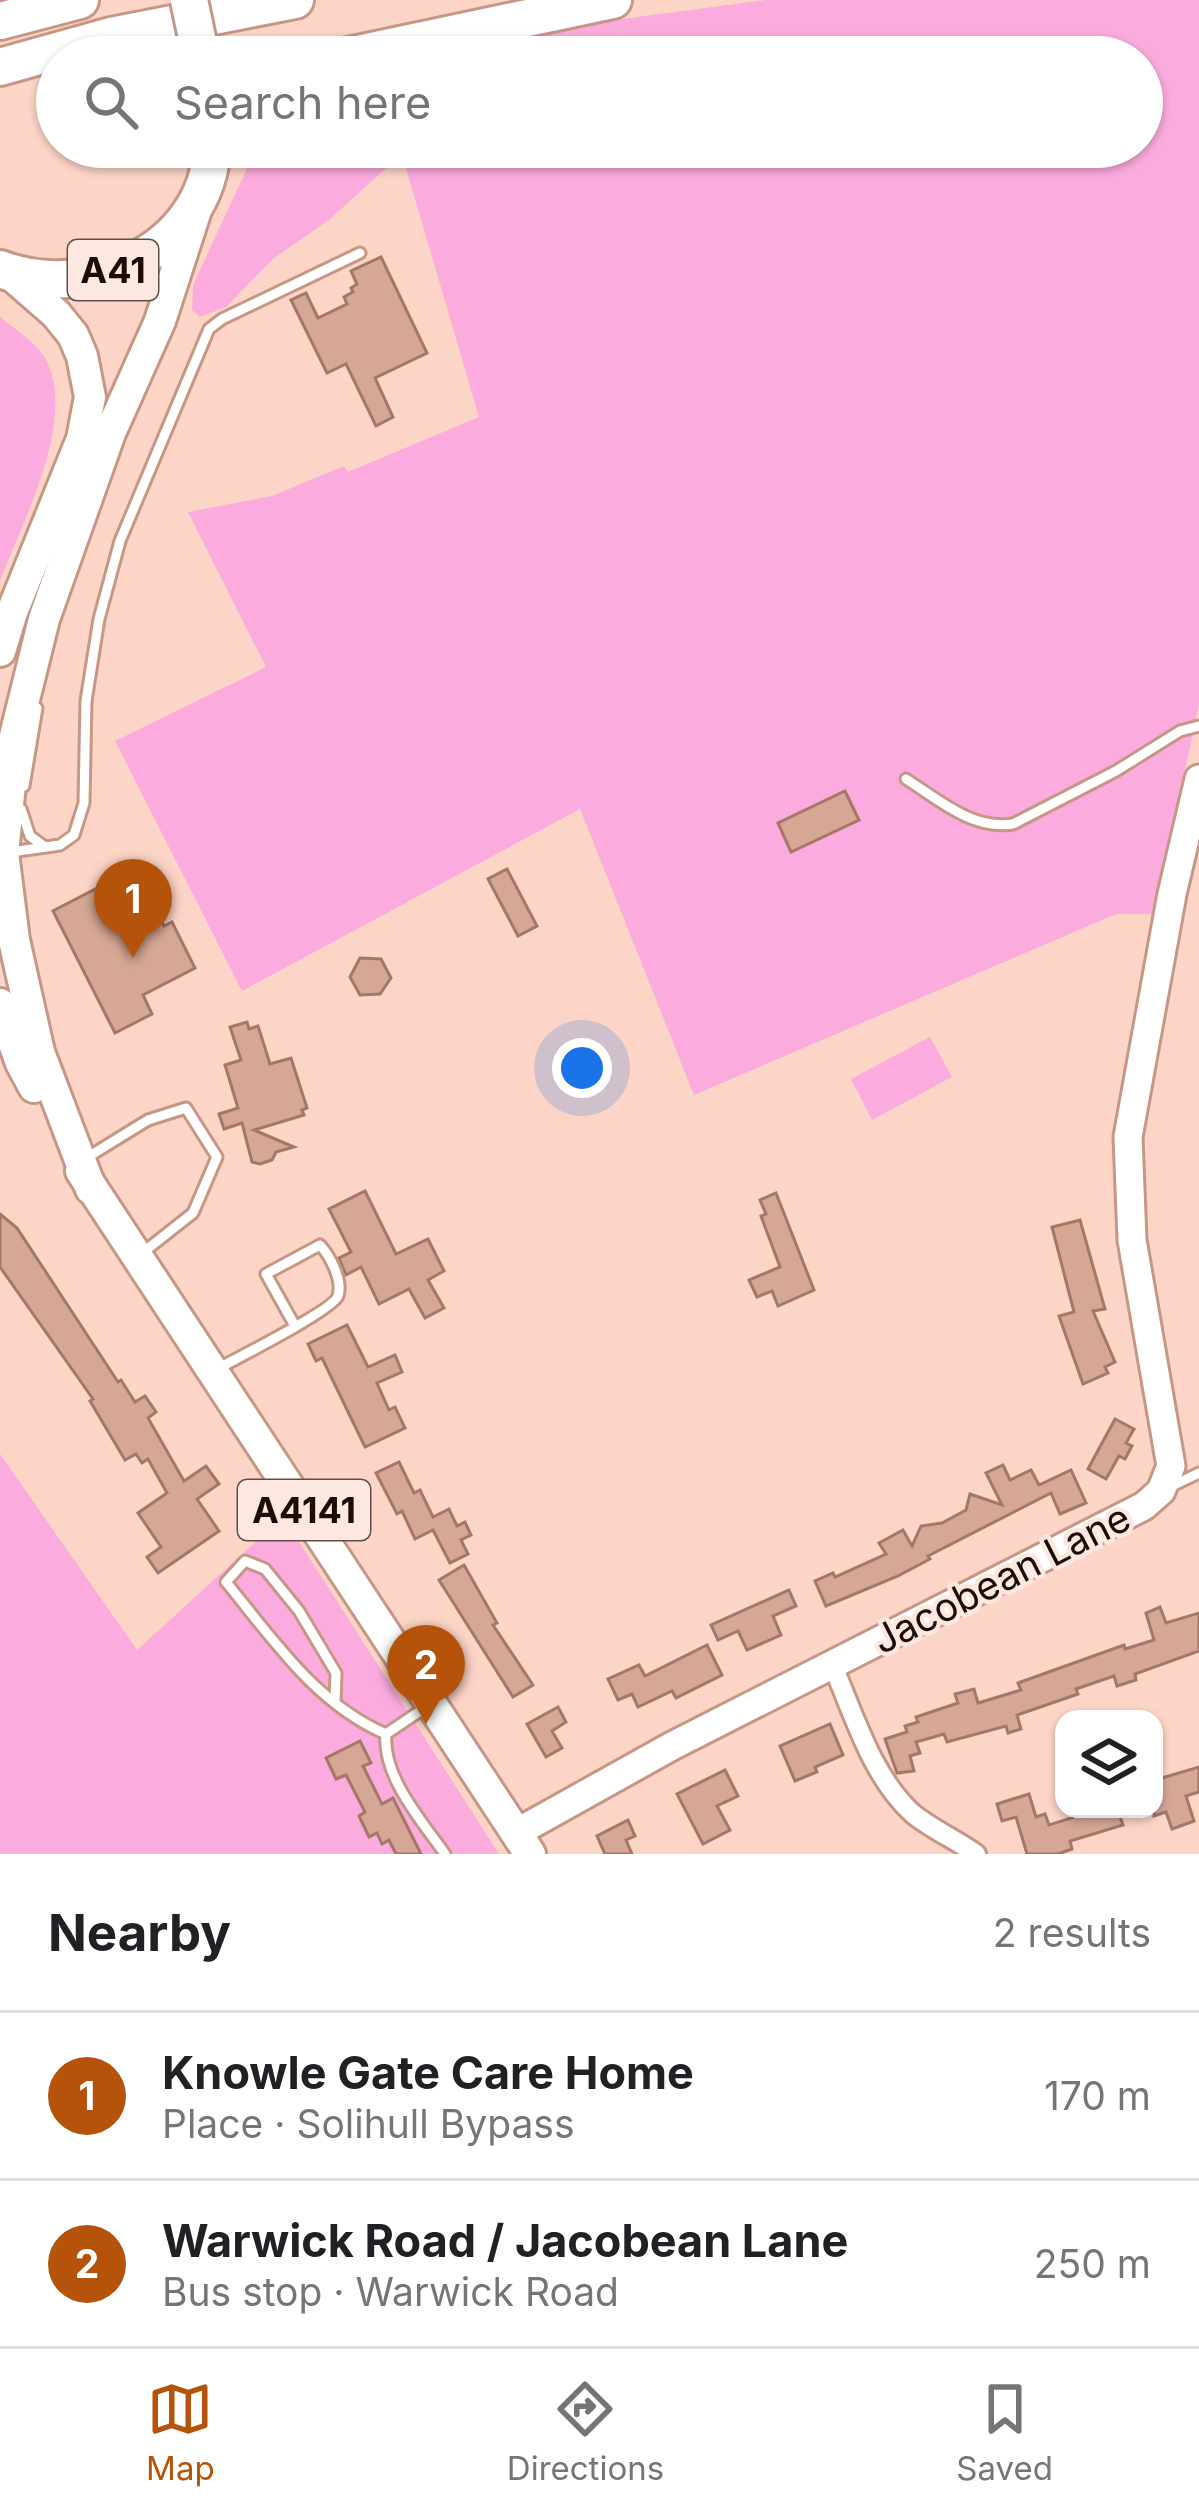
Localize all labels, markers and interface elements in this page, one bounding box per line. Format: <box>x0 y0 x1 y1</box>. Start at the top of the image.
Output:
search box <box>36 36 1163 168</box>
icon: search <box>78 69 144 135</box>
text: Search here <box>174 75 431 130</box>
road number: A41 <box>68 240 158 300</box>
pin: 1 <box>94 859 172 958</box>
your location <box>552 1038 612 1098</box>
road number: A4141 <box>238 1480 370 1540</box>
street label: Jacobean Lane <box>864 1493 1138 1663</box>
pin: 2 <box>387 1625 465 1724</box>
map controls <box>1055 1710 1163 1818</box>
button: layers <box>1055 1710 1163 1818</box>
text: Nearby <box>48 1902 231 1963</box>
text: 2 results <box>993 1909 1151 1956</box>
text: Knowle Gate Care Home <box>162 2045 694 2100</box>
text: 1 <box>79 2072 95 2119</box>
text: 170 m <box>1044 2072 1151 2119</box>
text: Place · Solihull Bypass <box>162 2100 575 2147</box>
text: Warwick Road / Jacobean Lane <box>162 2213 848 2268</box>
text: 2 <box>75 2240 99 2287</box>
text: 250 m <box>1034 2240 1151 2287</box>
text: Bus stop · Warwick Road <box>162 2268 619 2315</box>
tab: Map <box>146 2376 215 2488</box>
tab: Directions <box>507 2376 664 2488</box>
tab: Saved <box>956 2376 1053 2488</box>

